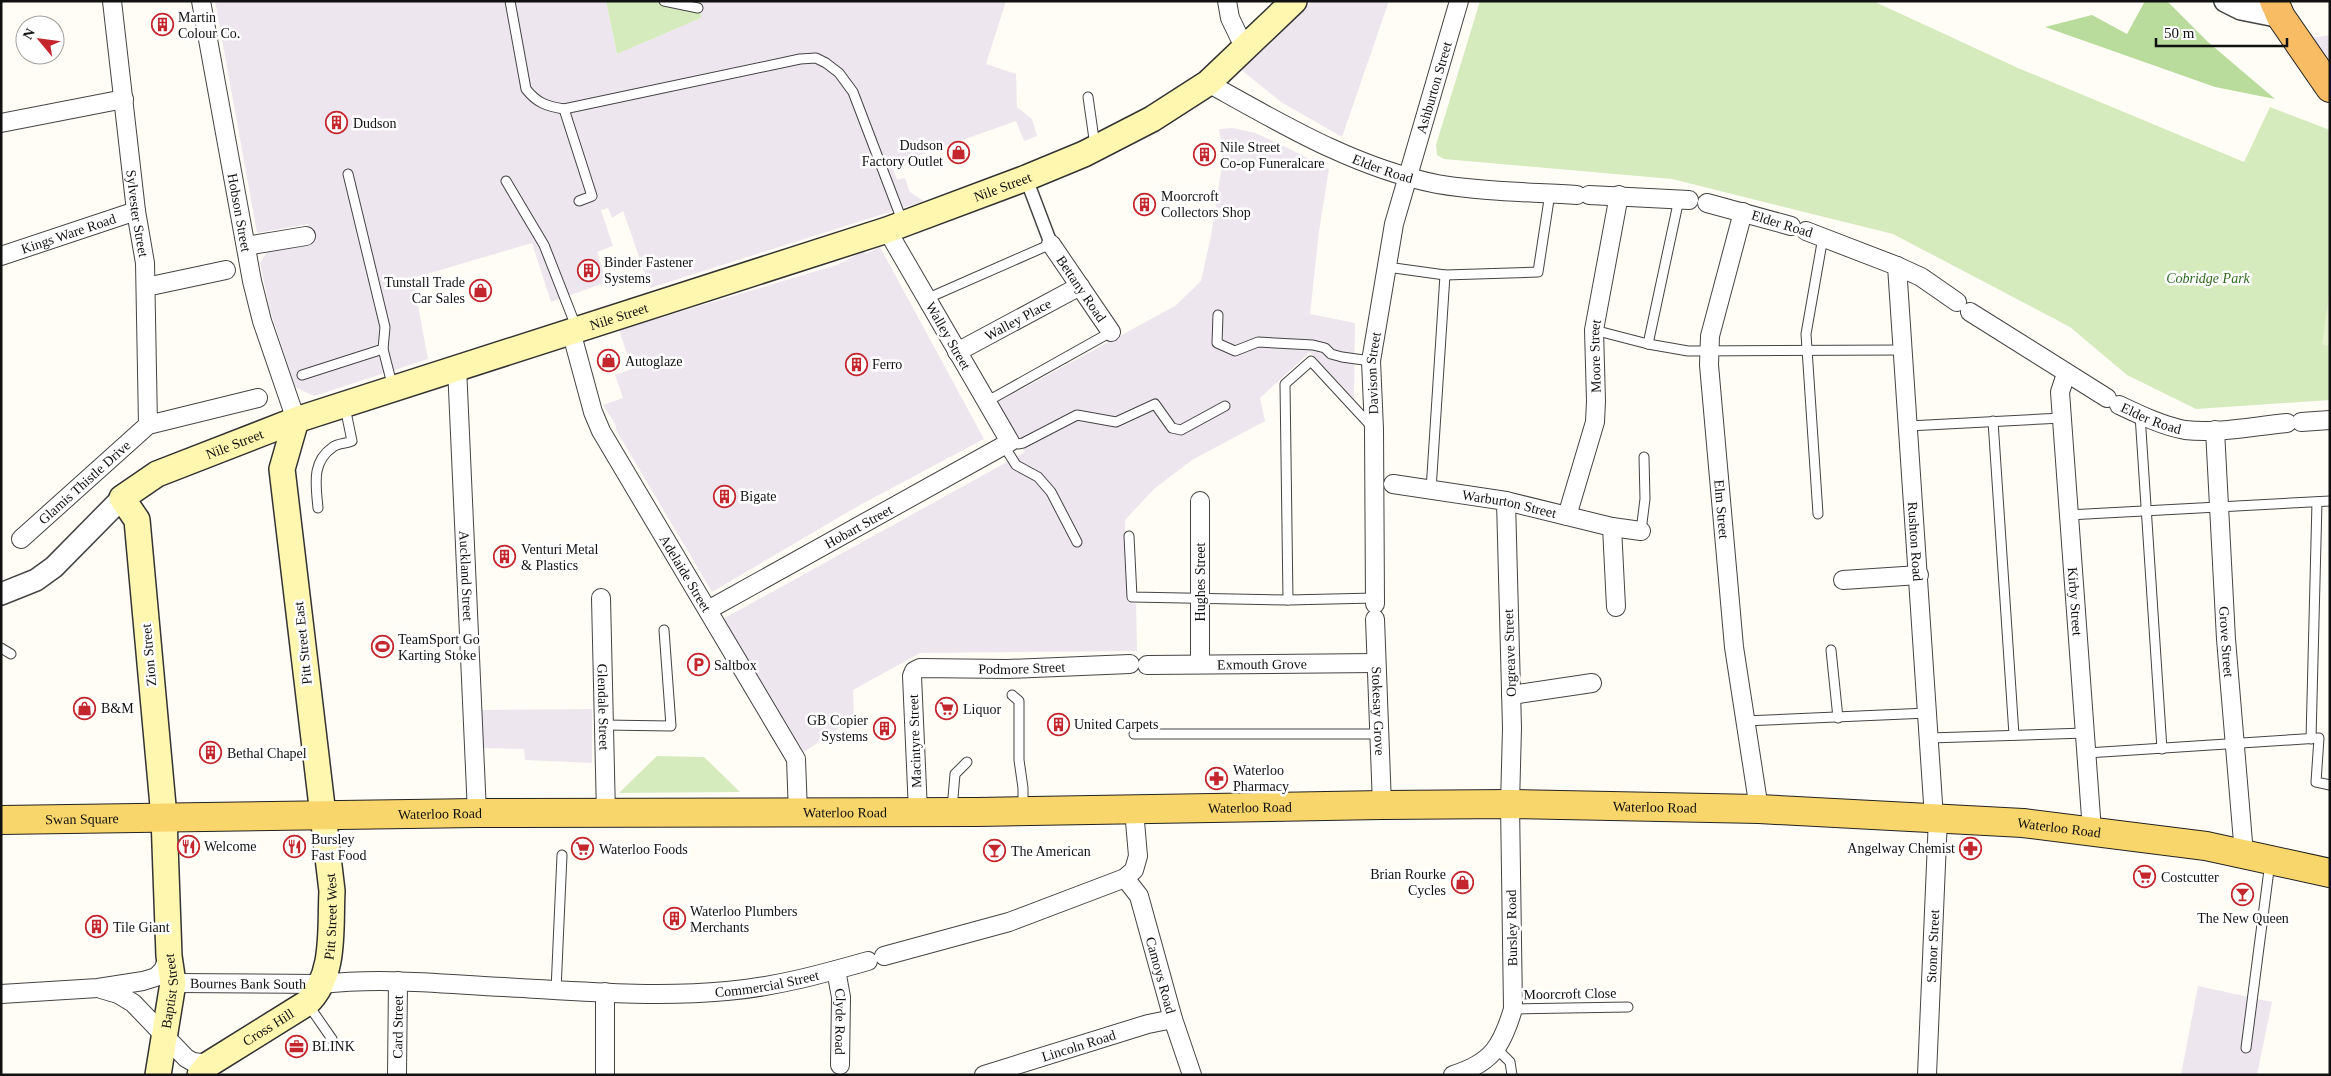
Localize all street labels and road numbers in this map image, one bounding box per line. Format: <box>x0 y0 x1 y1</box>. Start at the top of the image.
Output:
street label: Ashburton Street <box>1413 40 1454 136</box>
street label: Elder Road <box>1350 151 1415 186</box>
street label: Sylvester Street <box>124 169 151 258</box>
street label: Nile Street <box>972 169 1034 204</box>
street label: Hobson Street <box>225 172 254 253</box>
street label: Elder Road <box>1750 208 1814 240</box>
street label: Kings Ware Road <box>19 211 118 256</box>
street label: Bettany Road <box>1054 253 1109 324</box>
street label: Walley Place <box>982 295 1054 343</box>
street label: Nile Street <box>588 300 650 333</box>
street label: Walley Street <box>923 300 973 373</box>
street label: Moore Street <box>1586 318 1603 393</box>
street label: Davison Street <box>1363 331 1383 415</box>
street label: Elder Road <box>2119 400 2183 437</box>
street label: Nile Street <box>204 426 265 462</box>
street label: Glamis Thistle Drive <box>35 437 133 527</box>
street label: Elm Street <box>1712 479 1732 540</box>
street label: Warburton Street <box>1461 487 1558 521</box>
street label: Rushton Road <box>1905 501 1926 582</box>
street label: Hobart Street <box>822 502 895 551</box>
street label: Auckland Street <box>457 530 476 622</box>
street label: Adelaide Street <box>657 532 714 614</box>
street label: Hughes Street <box>1193 542 1208 621</box>
street label: Kirby Street <box>2065 567 2085 636</box>
street label: Pitt Street East <box>291 601 315 685</box>
street label: Grove Street <box>2217 606 2237 678</box>
street label: Orgreave Street <box>1501 609 1519 697</box>
street label: Zion Street <box>139 623 159 687</box>
street label: Exmouth Grove <box>1217 656 1307 672</box>
street label: Podmore Street <box>978 659 1066 677</box>
street label: Glendale Street <box>595 663 612 751</box>
street label: Stokesay Grove <box>1369 666 1388 756</box>
street label: Macintyre Street <box>906 694 924 788</box>
street label: Waterloo Road <box>1208 799 1292 816</box>
street label: Waterloo Road <box>1613 799 1697 815</box>
street label: Waterloo Road <box>398 805 482 822</box>
street label: Waterloo Road <box>803 805 887 820</box>
street label: Swan Square <box>45 811 119 827</box>
street label: Waterloo Road <box>2017 815 2102 840</box>
street label: Pitt Street West <box>321 872 340 961</box>
street label: Bursley Road <box>1504 890 1520 966</box>
street label: Stonor Street <box>1923 909 1942 983</box>
street label: Camoys Road <box>1143 935 1179 1015</box>
street label: Baptist Street <box>158 953 181 1030</box>
street label: Commercial Street <box>714 967 821 1000</box>
street label: Bournes Bank South <box>190 976 306 991</box>
street label: Moorcroft Close <box>1523 986 1617 1002</box>
street label: Clyde Road <box>832 987 848 1055</box>
street label: Card Street <box>390 995 405 1059</box>
street label: Cross Hill <box>240 1006 297 1049</box>
street label: Lincoln Road <box>1040 1027 1117 1064</box>

